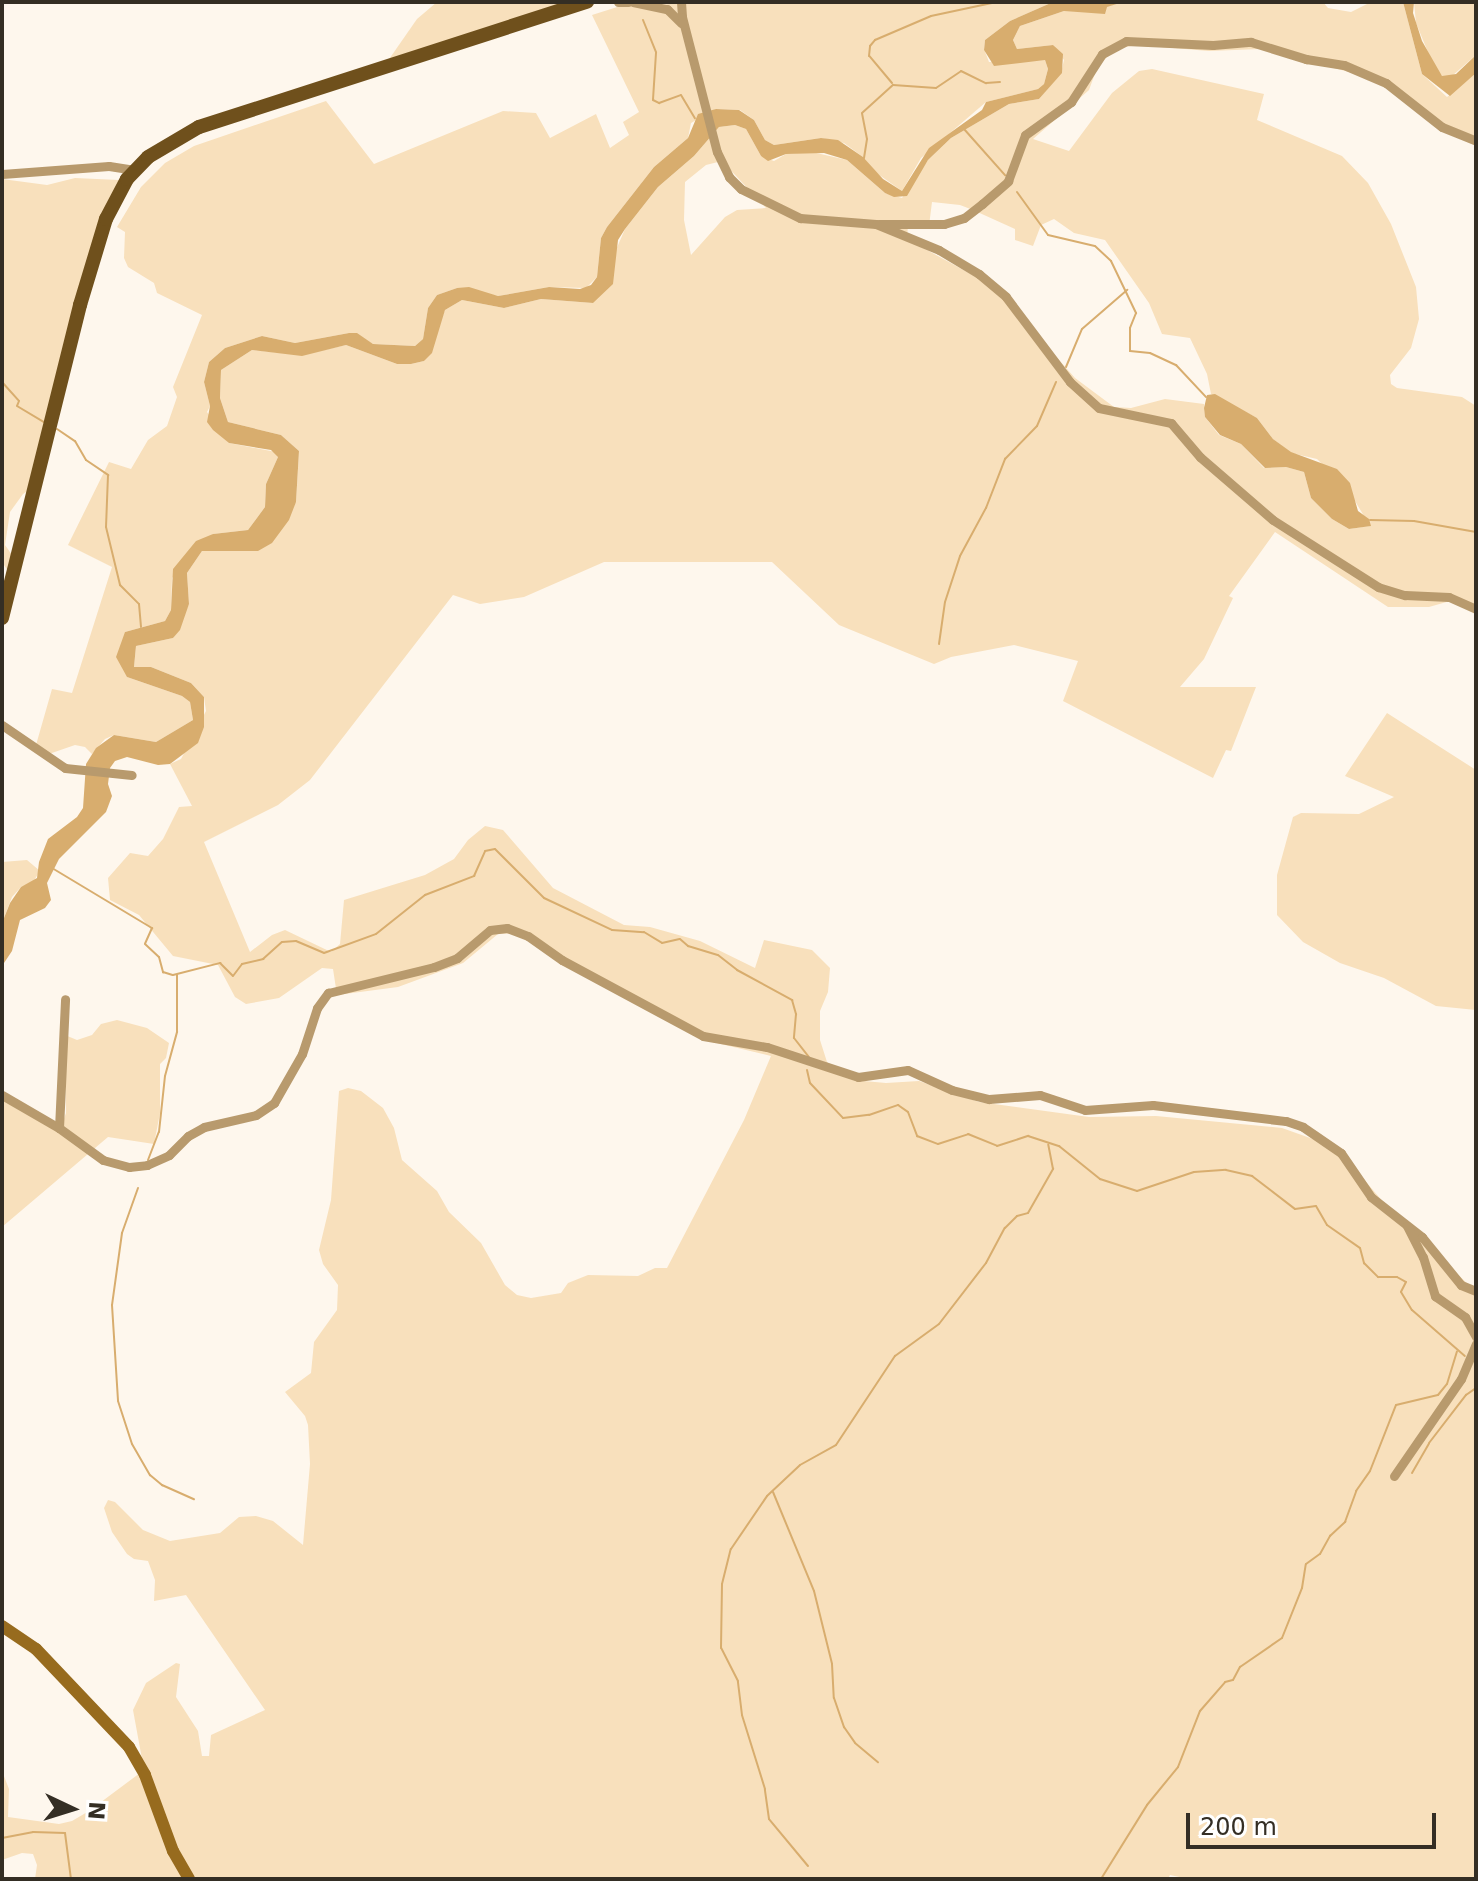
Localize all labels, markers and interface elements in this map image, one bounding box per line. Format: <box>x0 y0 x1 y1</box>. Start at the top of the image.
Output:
north arrow <box>32 1769 112 1849</box>
scale bar <box>1190 1797 1440 1847</box>
text: N <box>83 1801 110 1821</box>
text: 200 m <box>1200 1813 1277 1841</box>

